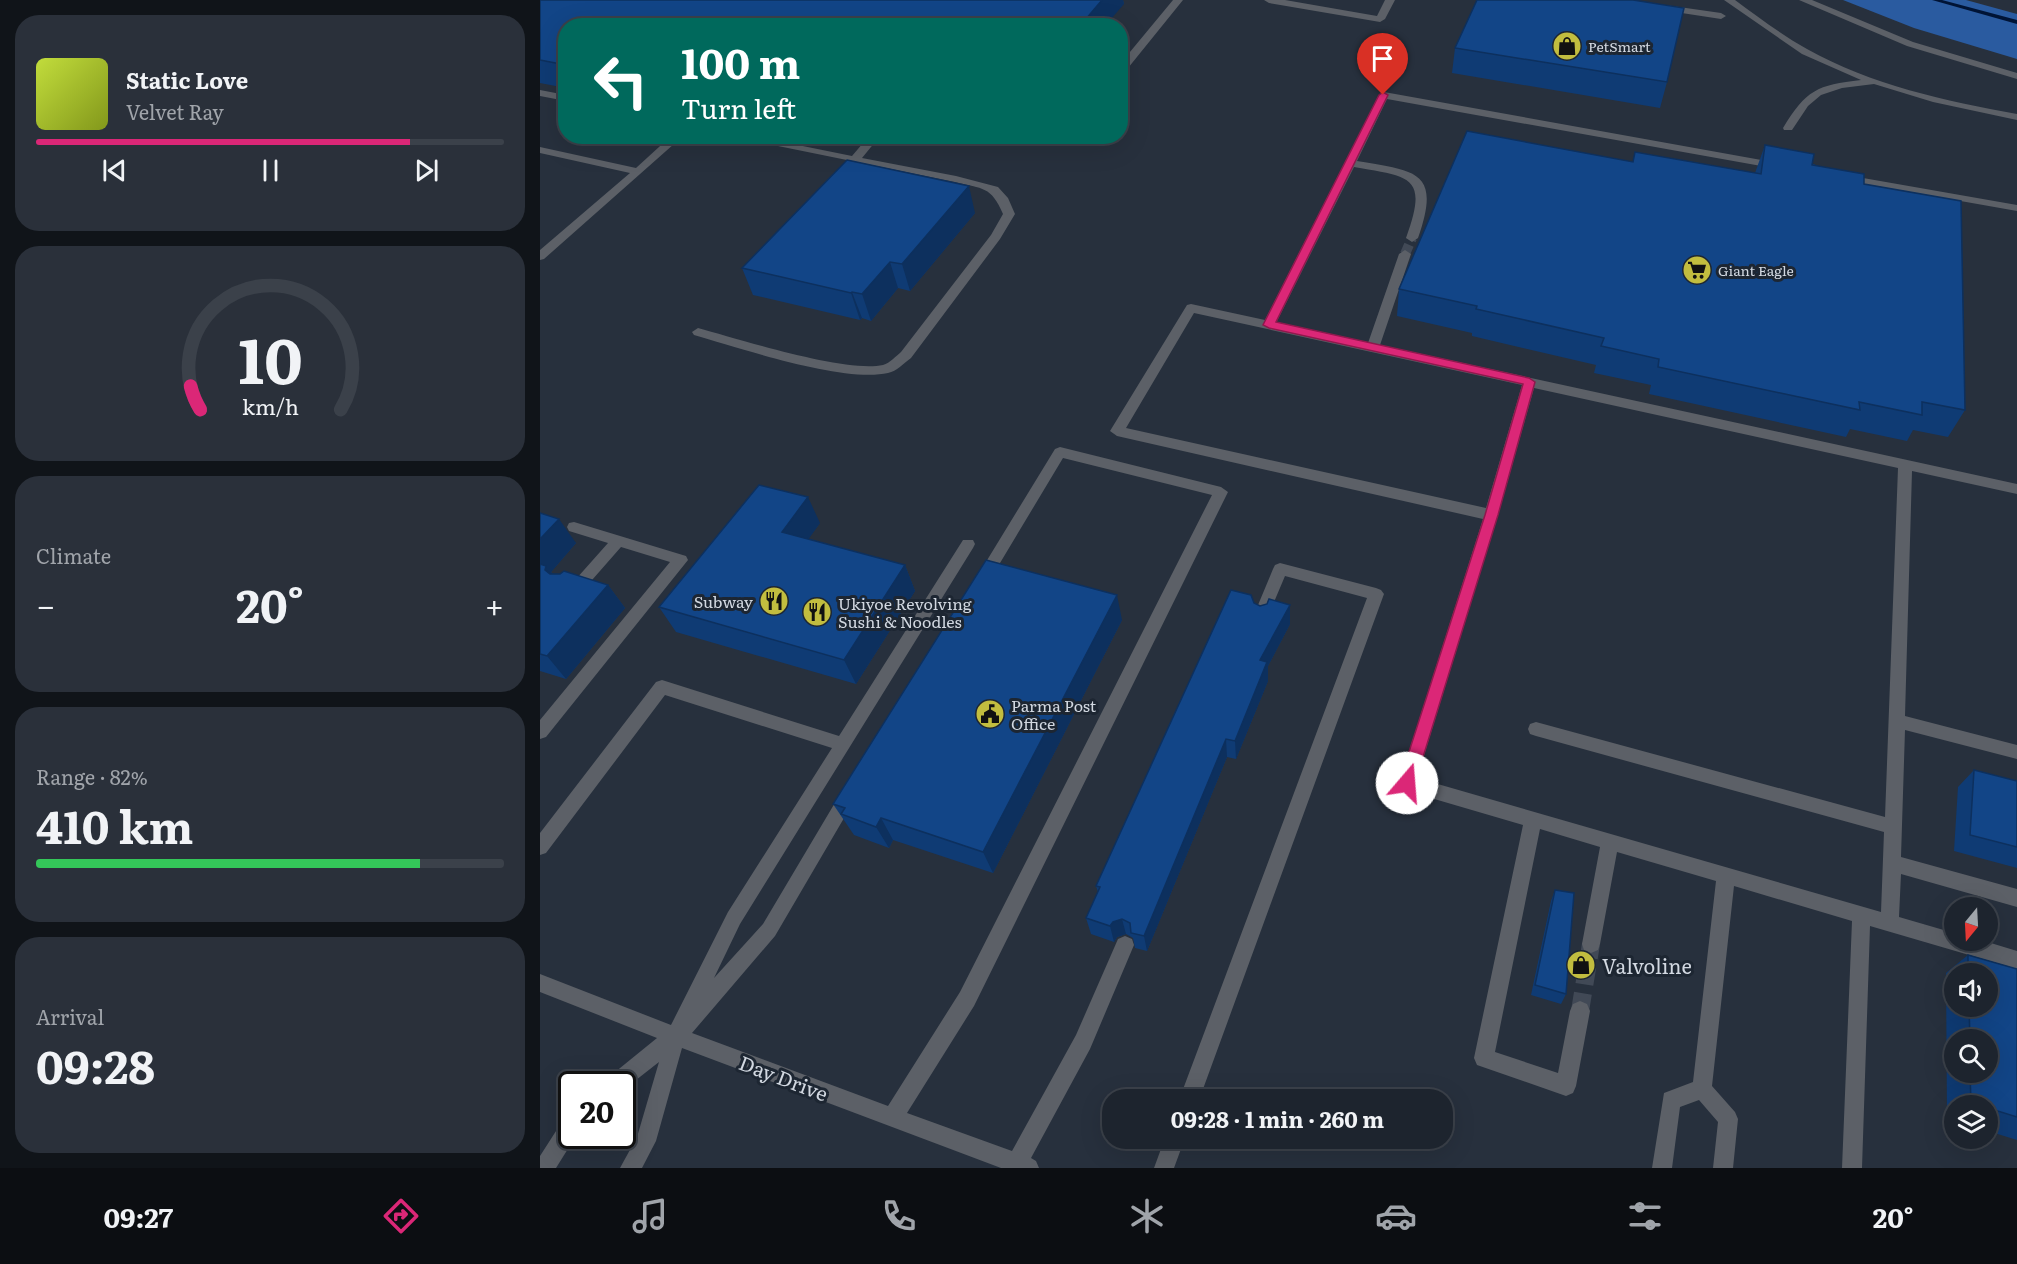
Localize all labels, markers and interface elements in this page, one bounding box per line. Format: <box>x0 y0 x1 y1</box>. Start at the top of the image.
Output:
text: 100 m <box>681 30 800 92</box>
shop icon: PetSmart <box>1551 30 1583 62</box>
pin <box>1357 33 1408 95</box>
place label: PetSmart <box>1588 36 1651 56</box>
icon: left <box>582 42 660 120</box>
icon: arrive <box>1366 42 1399 75</box>
text: Static Love <box>126 63 248 96</box>
text: Turn left <box>681 87 796 127</box>
text: Velvet Ray <box>126 96 224 126</box>
icon: previous <box>98 154 131 187</box>
icon: pause <box>254 154 287 187</box>
icon: next <box>410 154 443 187</box>
supermarket icon: Giant Eagle <box>1681 254 1713 286</box>
place label: Giant Eagle <box>1718 260 1794 280</box>
text: 10 <box>238 312 302 404</box>
text: km/h <box>241 391 299 423</box>
text: Climate <box>36 540 111 570</box>
text: 20° <box>236 570 304 637</box>
text: − <box>36 579 55 628</box>
text: + <box>485 579 504 628</box>
restaurant icon: Subway <box>758 585 790 617</box>
place label: Subway <box>694 589 754 613</box>
place label: Ukiyoe Revolving Sushi & Noodles <box>838 591 972 633</box>
restaurant icon: Ukiyoe Revolving Sushi & Noodles <box>801 596 833 628</box>
place label: Parma Post Office <box>1011 693 1097 735</box>
public building icon: Parma Post Office <box>974 698 1006 730</box>
position arrow <box>1375 751 1439 815</box>
text: Range · 82% <box>36 761 148 791</box>
text: 410 km <box>36 791 193 858</box>
north arrow <box>1944 897 1998 951</box>
map controls <box>1944 897 1998 1149</box>
shop icon: Valvoline <box>1565 949 1597 981</box>
place label: Valvoline <box>1602 950 1692 980</box>
button: sound <box>1944 963 1998 1017</box>
text: Arrival <box>36 1001 104 1031</box>
button: search <box>1944 1029 1998 1083</box>
text: 09:28 <box>36 1031 155 1098</box>
street label: Day Drive <box>735 1046 833 1108</box>
speed limit sign: 20 <box>558 1071 636 1149</box>
button: layers <box>1944 1095 1998 1149</box>
text: 09:28 · 1 min · 260 m <box>1171 1102 1384 1135</box>
icon: directions <box>380 1195 422 1237</box>
icon: music <box>629 1195 671 1237</box>
icon: phone <box>878 1195 920 1237</box>
icon: climate <box>1126 1195 1168 1237</box>
icon: car <box>1375 1195 1417 1237</box>
icon: filters <box>1624 1195 1666 1237</box>
text: 09:27 <box>103 1196 173 1236</box>
text: 20° <box>1873 1196 1914 1236</box>

